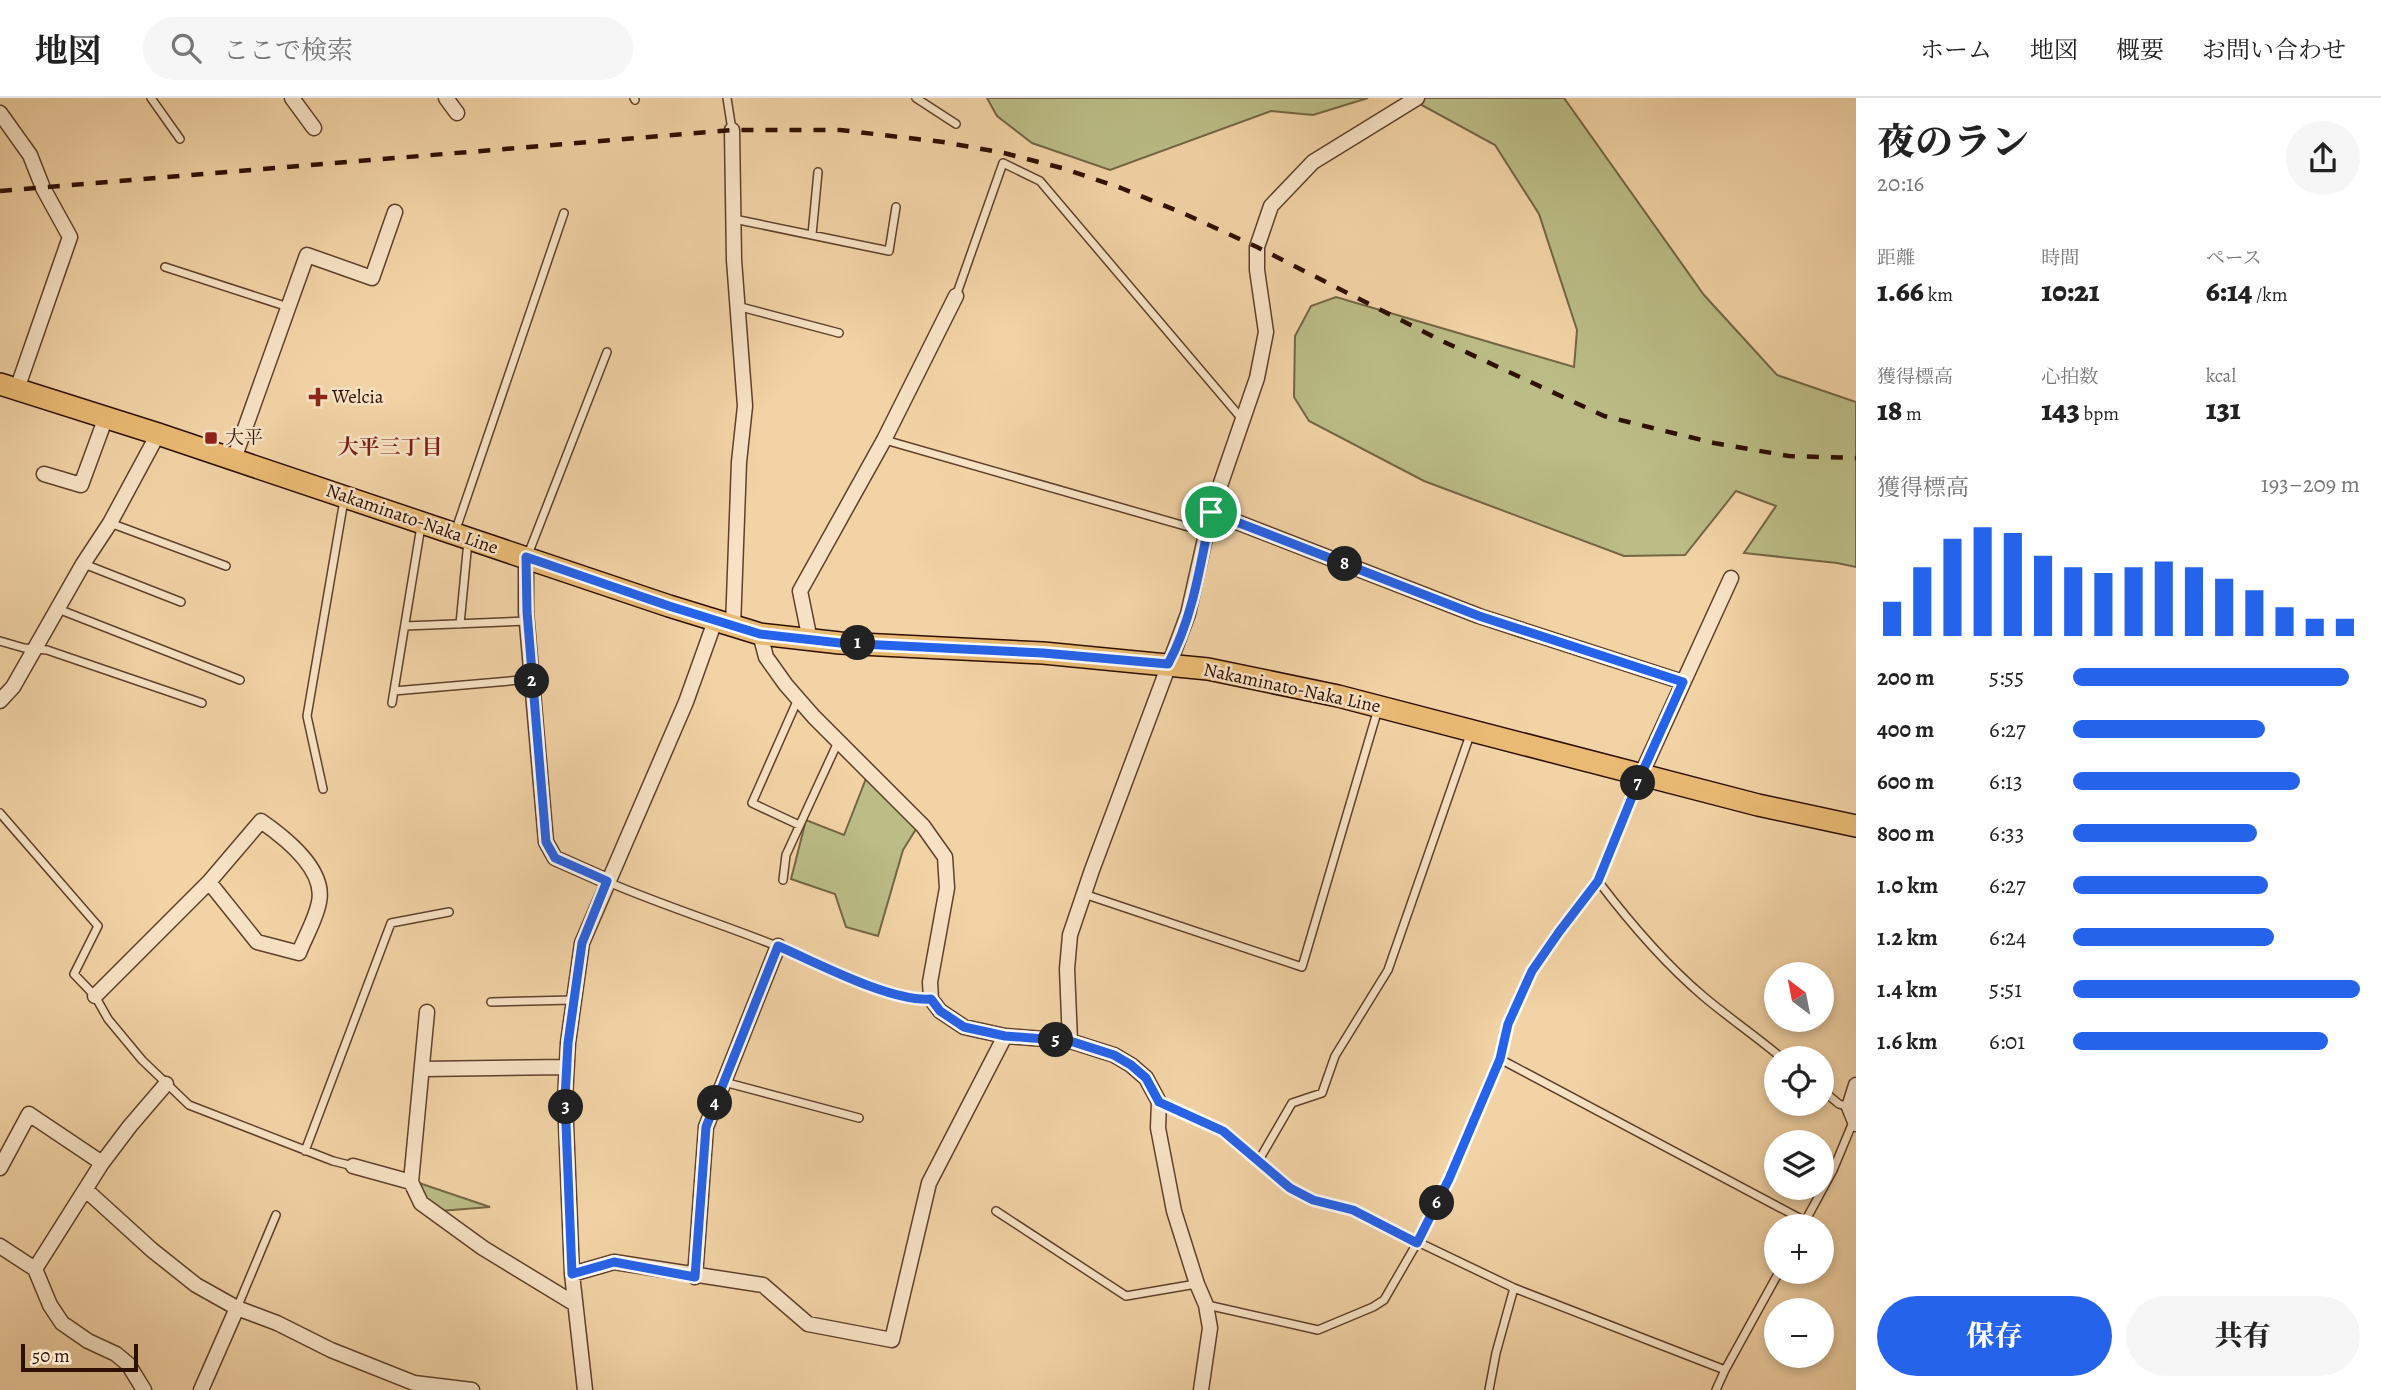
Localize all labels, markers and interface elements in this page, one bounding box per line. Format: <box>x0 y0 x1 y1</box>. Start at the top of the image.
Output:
search box <box>143 17 633 80</box>
text: 地図 <box>35 28 101 73</box>
icon: search <box>167 29 205 67</box>
text: ここで検索 <box>223 33 353 68</box>
text: ホーム <box>1920 34 1992 66</box>
text: 地図 <box>2030 34 2078 66</box>
text: 概要 <box>2116 34 2164 66</box>
text: お問い合わせ <box>2202 34 2346 66</box>
text: 夜のラン <box>1877 116 2029 168</box>
button: share <box>2286 121 2360 195</box>
text: 20:16 <box>1877 168 1924 199</box>
text: 距離 <box>1877 245 1915 271</box>
text: 時間 <box>2041 245 2079 271</box>
text: ペース <box>2206 245 2262 271</box>
text: 1.66 <box>1877 271 1924 311</box>
text: 10:21 <box>2041 271 2100 311</box>
text: 6:14 <box>2206 271 2252 311</box>
text: km <box>1924 282 1953 308</box>
text: /km <box>2252 282 2288 308</box>
text: kcal <box>2206 363 2236 389</box>
text: 獲得標高 <box>1877 364 1953 390</box>
text: 心拍数 <box>2041 364 2098 390</box>
place label: Welcia <box>331 384 384 410</box>
marker: Welcia <box>310 389 326 405</box>
text: 131 <box>2206 389 2241 429</box>
text: 18 <box>1877 390 1902 430</box>
text: 143 <box>2041 390 2080 430</box>
text: m <box>1902 401 1922 427</box>
text: bpm <box>2080 401 2119 427</box>
place label: 大平 <box>225 425 263 451</box>
marker: 大平 <box>203 430 219 446</box>
district label: 大平三丁目 <box>338 433 443 461</box>
text: 193–209 m <box>2261 469 2360 500</box>
text: 獲得標高 <box>1877 472 1969 503</box>
street label: Nakaminato-Naka Line <box>322 477 502 561</box>
pin <box>1181 482 1241 542</box>
icon: arrive <box>1192 493 1230 531</box>
pin: 8 <box>1328 546 1362 582</box>
text: 8 <box>1340 550 1349 576</box>
pin: 1 <box>840 626 876 660</box>
text: 1 <box>854 629 861 655</box>
street label: Nakaminato-Naka Line <box>1201 657 1383 719</box>
text: 200 m <box>1877 662 1935 693</box>
text: 5:55 <box>1989 662 2024 693</box>
pin: 2 <box>514 664 550 698</box>
text: 2 <box>527 667 536 693</box>
text: 400 m <box>1877 714 1934 745</box>
text: 6:27 <box>1989 714 2026 745</box>
pin: 7 <box>1620 766 1656 800</box>
text: 600 m <box>1877 766 1934 797</box>
text: 6:13 <box>1989 766 2023 797</box>
text: 7 <box>1633 769 1642 795</box>
text: 800 m <box>1877 818 1934 849</box>
text: 6:33 <box>1989 818 2024 849</box>
text: 1.0 km <box>1877 870 1938 901</box>
text: 6:27 <box>1989 870 2026 901</box>
text: 1.2 km <box>1877 922 1938 953</box>
text: 6:24 <box>1989 922 2026 953</box>
north arrow <box>1764 962 1834 1032</box>
map controls <box>1764 962 1834 1368</box>
text: 1.4 km <box>1877 974 1938 1005</box>
text: 5:51 <box>1989 974 2022 1005</box>
pin: 5 <box>1038 1023 1074 1058</box>
text: 5 <box>1051 1026 1060 1052</box>
text: 1.6 km <box>1877 1026 1937 1057</box>
text: 6:01 <box>1989 1026 2025 1057</box>
button: locate <box>1764 1046 1834 1116</box>
pin: 4 <box>698 1086 732 1121</box>
text: 4 <box>710 1089 719 1115</box>
pin: 3 <box>548 1090 584 1124</box>
text: 3 <box>561 1093 570 1119</box>
button: layers <box>1764 1130 1834 1200</box>
pin: 6 <box>1420 1186 1454 1220</box>
text: 6 <box>1432 1189 1441 1215</box>
button: + <box>1764 1214 1834 1284</box>
button: 保存 <box>1877 1296 2112 1376</box>
button: 共有 <box>2126 1296 2360 1376</box>
button: − <box>1764 1298 1834 1368</box>
scale bar <box>21 1341 138 1373</box>
text: 50 m <box>32 1343 70 1369</box>

